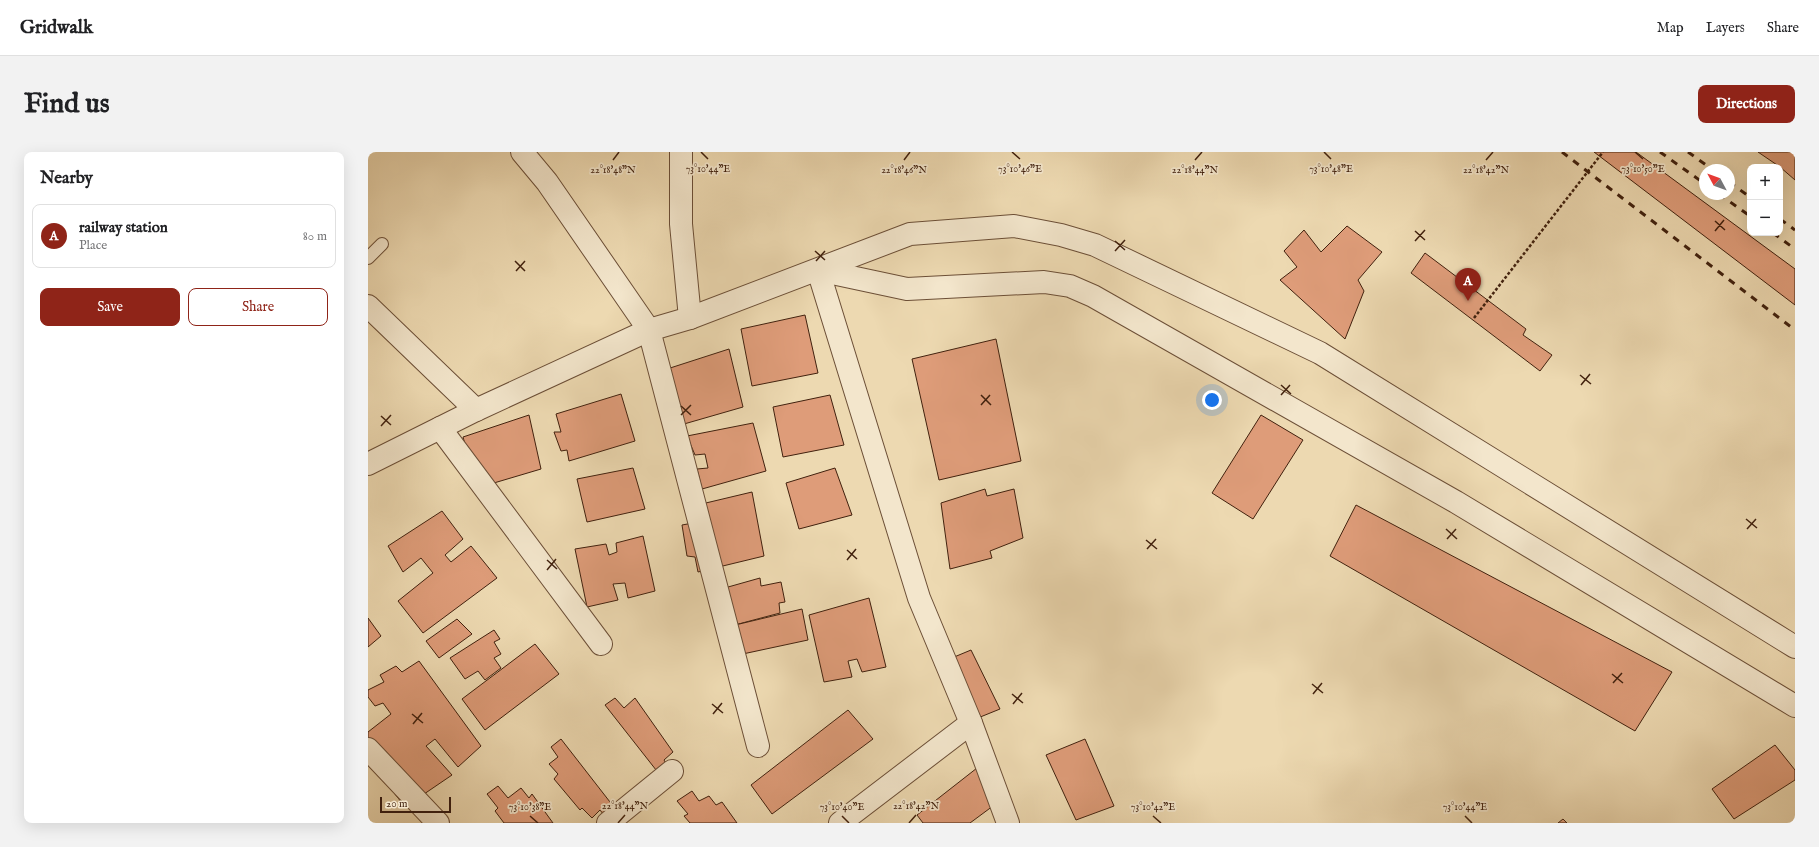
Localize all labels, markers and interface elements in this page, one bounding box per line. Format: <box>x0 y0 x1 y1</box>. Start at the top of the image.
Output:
text: Gridwalk <box>20 16 93 40</box>
text: Map <box>1657 19 1684 37</box>
text: Layers <box>1706 19 1745 37</box>
text: Share <box>1767 19 1799 37</box>
button: Directions <box>1698 85 1795 123</box>
text: Find us <box>24 87 110 122</box>
text: 73°10'44"E <box>686 163 730 176</box>
text: 73°10'46"E <box>998 163 1042 176</box>
text: 73°10'48"E <box>1309 163 1353 176</box>
text: 73°10'50"E <box>1621 163 1665 176</box>
text: 22°18'48"N <box>590 164 636 177</box>
text: 22°18'46"N <box>881 164 927 177</box>
text: 22°18'44"N <box>1172 164 1219 177</box>
text: 22°18'42"N <box>1463 164 1509 177</box>
north arrow <box>1699 164 1735 200</box>
map controls <box>1747 164 1783 236</box>
button: + <box>1747 164 1783 200</box>
text: Nearby <box>40 168 93 189</box>
button: − <box>1747 200 1783 236</box>
text: railway station <box>79 218 168 237</box>
text: A <box>50 228 58 245</box>
text: 80 m <box>303 228 327 245</box>
text: Place <box>79 237 107 254</box>
pin: A <box>1455 268 1481 301</box>
button: Save <box>40 288 180 326</box>
button: Share <box>188 288 328 326</box>
your location <box>1202 390 1222 410</box>
scale bar <box>380 795 451 814</box>
text: 20 m <box>386 797 407 811</box>
text: 22°18'44"N <box>602 800 649 813</box>
text: 22°18'42"N <box>893 800 939 813</box>
text: 73°10'38"E <box>509 801 551 814</box>
text: 73°10'40"E <box>820 801 864 814</box>
text: 73°10'42"E <box>1131 801 1175 814</box>
text: 73°10'44"E <box>1443 801 1487 814</box>

